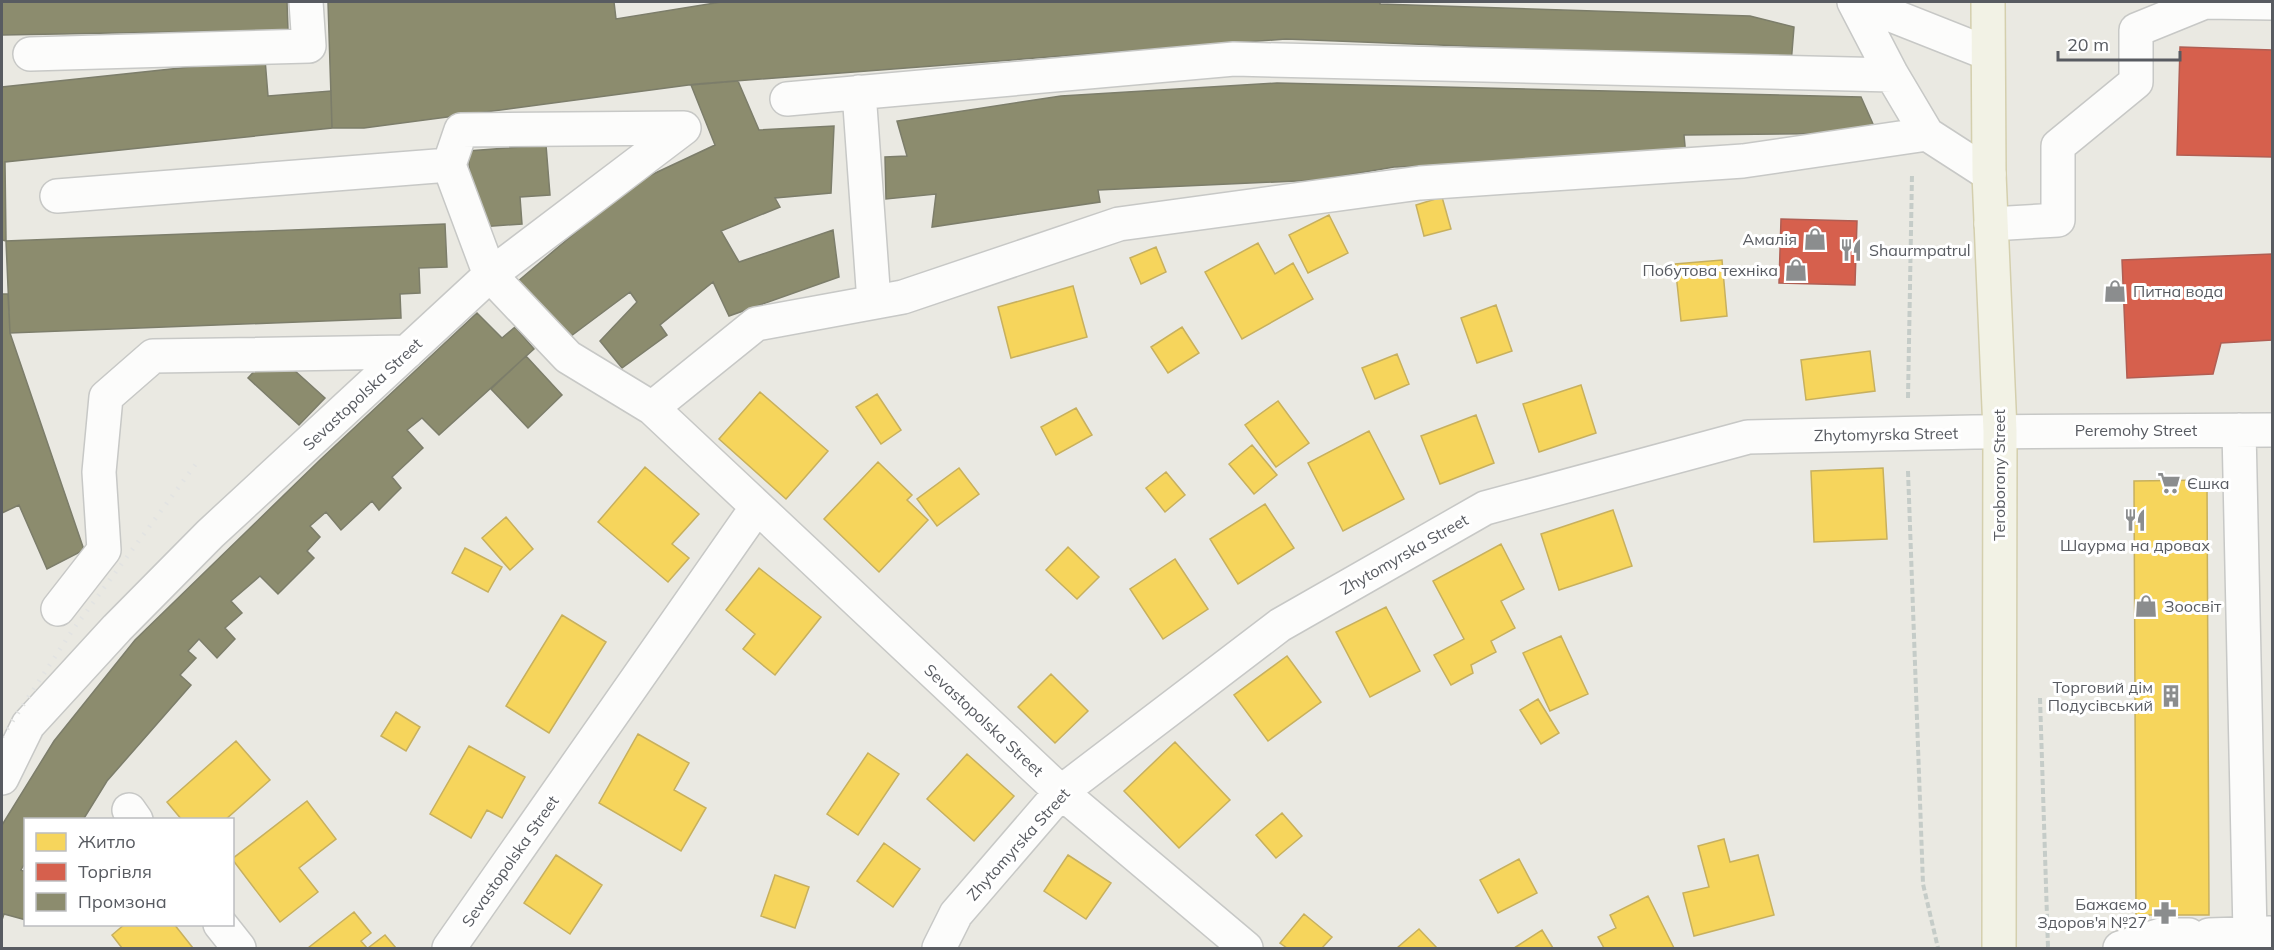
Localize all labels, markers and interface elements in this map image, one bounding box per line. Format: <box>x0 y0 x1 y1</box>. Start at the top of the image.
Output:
scale bar <box>2058 24 2180 62</box>
text: 20 m <box>2067 33 2109 56</box>
shop icon: Амалія <box>1802 226 1828 252</box>
place label: Амалія <box>1743 229 1797 249</box>
restaurant icon: Shaurmpatrul <box>1838 237 1864 263</box>
place label: Shaurmpatrul <box>1869 240 1971 260</box>
shop icon: Побутова техніка <box>1783 257 1809 283</box>
place label: Побутова техніка <box>1643 260 1778 280</box>
shop icon: Питна вода <box>2102 278 2128 304</box>
place label: Питна вода <box>2133 281 2223 301</box>
street label: Sevastopolska Street <box>298 333 426 454</box>
street label: Teroborony Street <box>1989 409 2009 541</box>
street label: Peremohy Street <box>2075 420 2198 440</box>
street label: Zhytomyrska Street <box>1814 423 1959 445</box>
supermarket icon: Єшка <box>2156 470 2182 496</box>
place label: Єшка <box>2187 473 2229 493</box>
restaurant icon: Шаурма на дровах <box>2122 507 2148 533</box>
street label: Zhytomyrska Street <box>1336 509 1472 599</box>
place label: Шаурма на дровах <box>2060 535 2210 555</box>
shop icon: Зоосвіт <box>2133 593 2159 619</box>
place label: Зоосвіт <box>2164 596 2222 616</box>
street label: Sevastopolska Street <box>920 660 1048 781</box>
place label: Торговий дім Подусівський <box>2048 677 2153 715</box>
building icon: Торговий дім Подусівський <box>2158 683 2184 709</box>
street label: Zhytomyrska Street <box>962 783 1074 904</box>
street label: Sevastopolska Street <box>457 791 563 931</box>
legend <box>24 818 234 926</box>
text: Житло <box>78 830 136 853</box>
text: Торгівля <box>78 860 152 883</box>
text: Промзона <box>78 890 167 913</box>
place label: Бажаємо Здоров'я №27 <box>2037 894 2147 932</box>
pharmacy icon: Бажаємо Здоров'я №27 <box>2152 900 2178 926</box>

